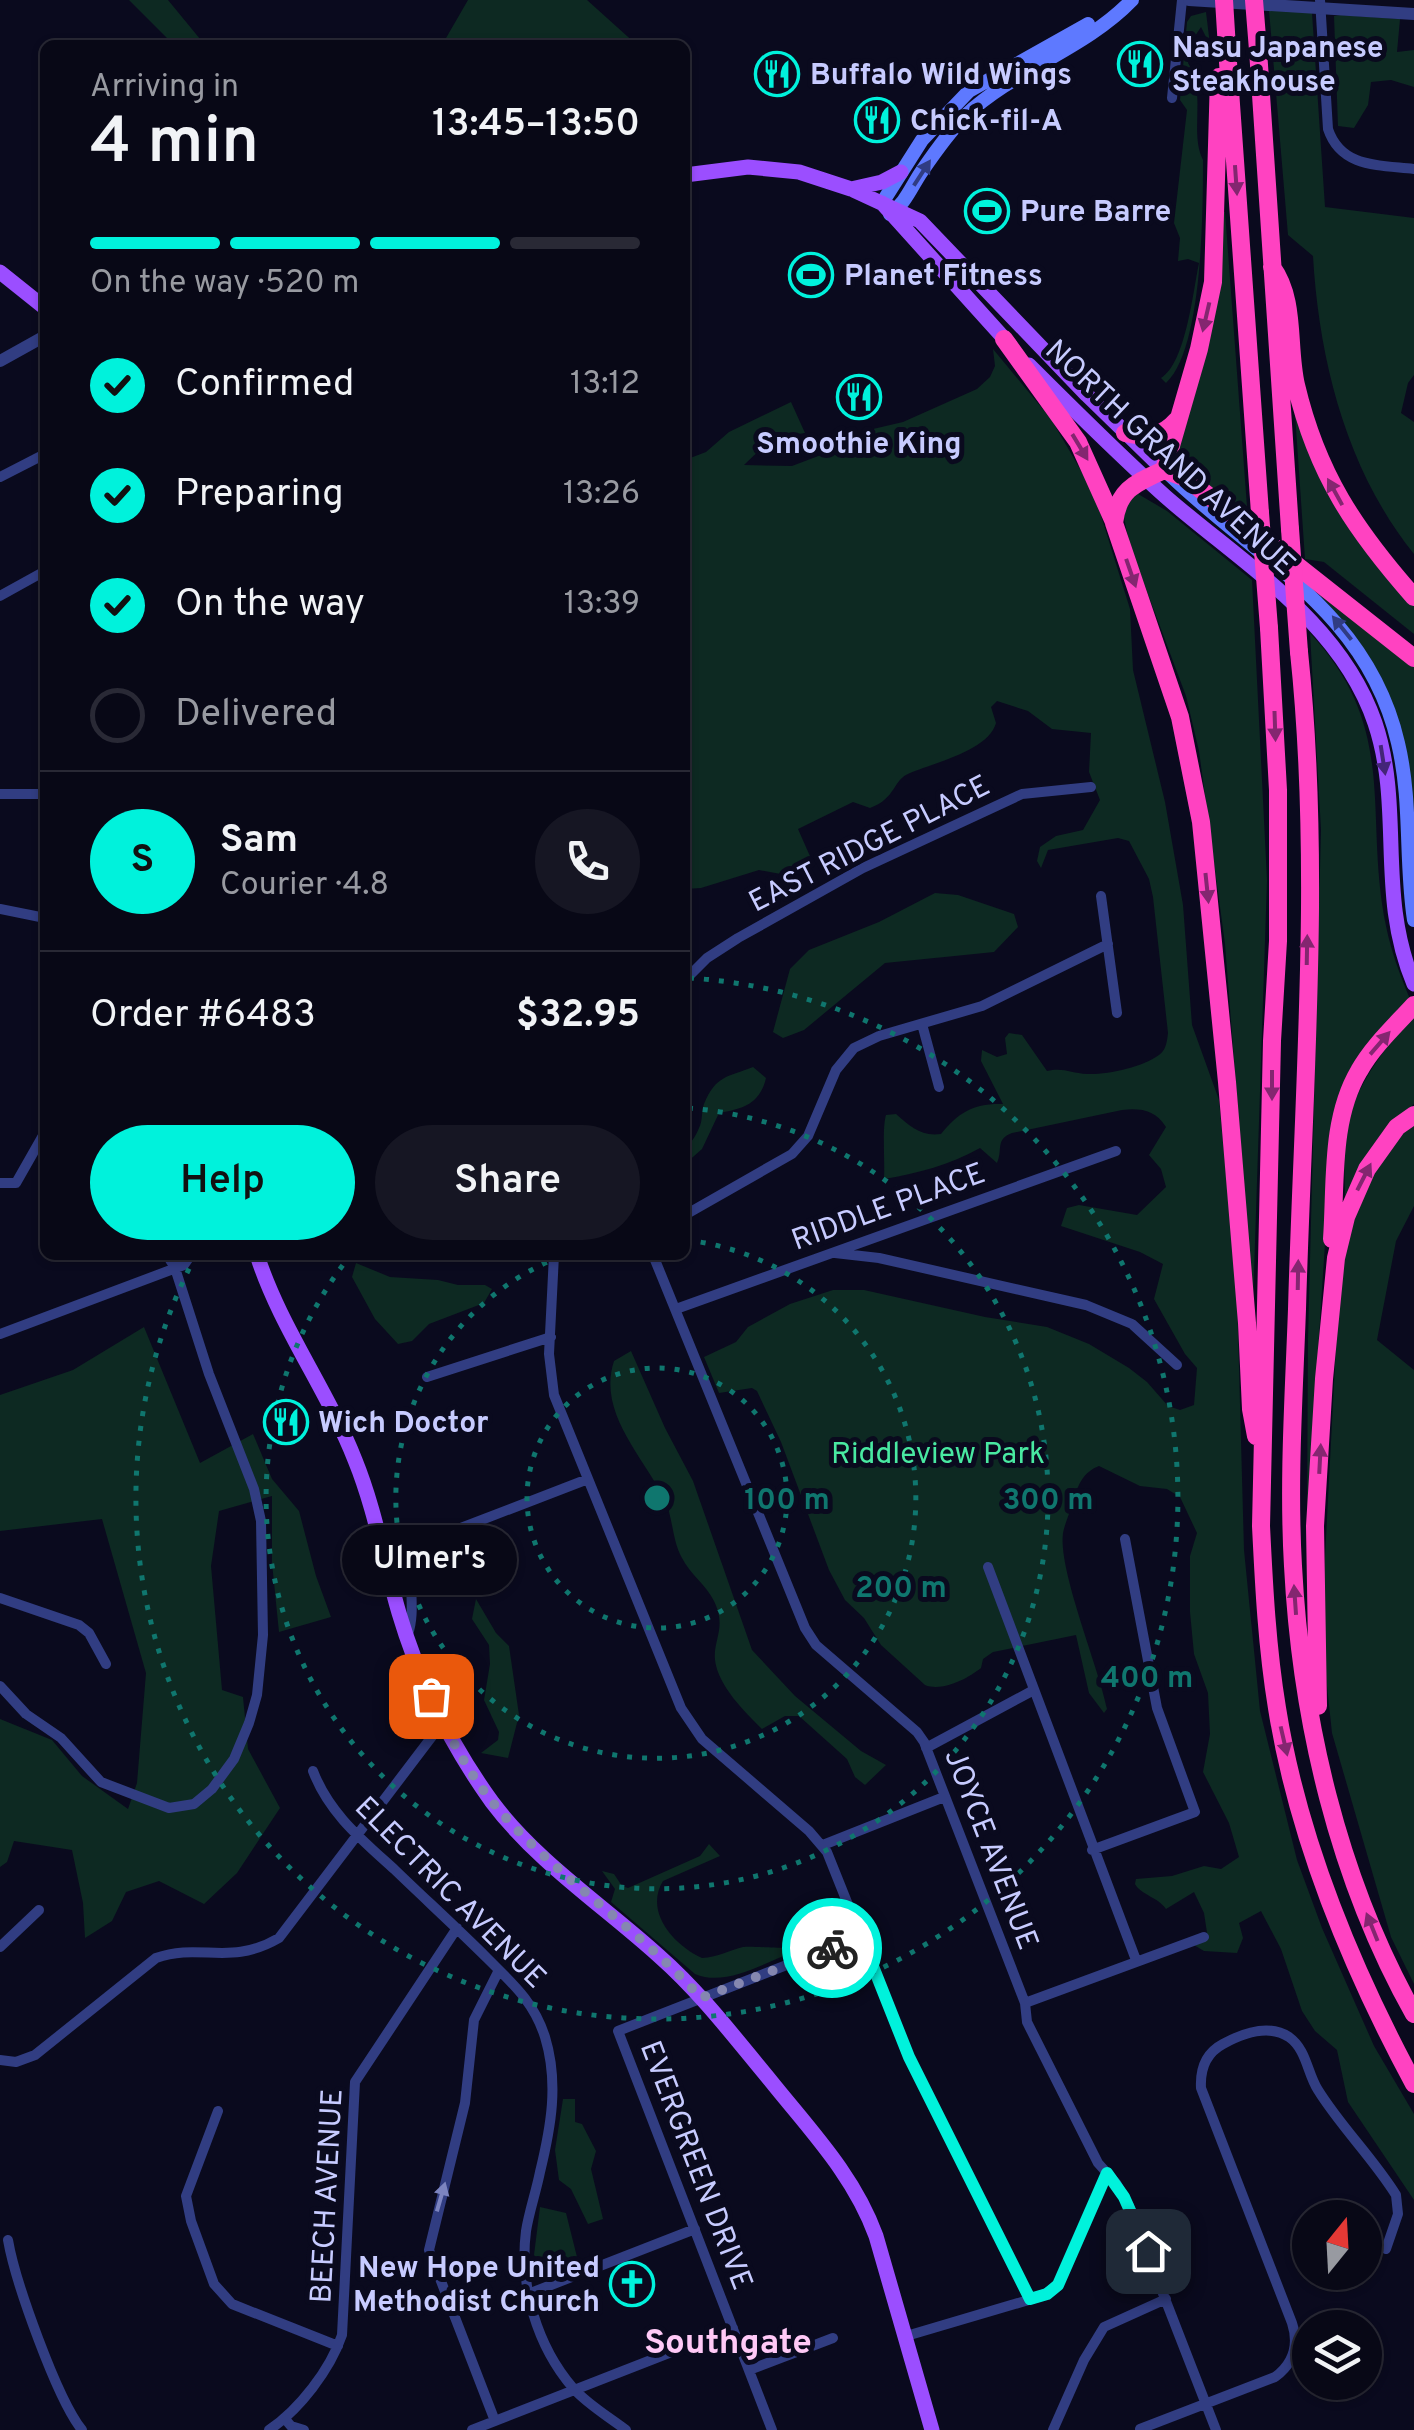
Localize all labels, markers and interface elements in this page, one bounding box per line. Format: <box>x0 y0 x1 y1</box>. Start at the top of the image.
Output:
place label: Nasu Japanese Steakhouse <box>1172 31 1384 102</box>
restaurant icon: Nasu Japanese Steakhouse <box>1117 41 1163 87</box>
restaurant icon: Buffalo Wild Wings <box>754 51 800 97</box>
place label: Buffalo Wild Wings <box>810 58 1072 95</box>
text: Arriving in <box>90 68 239 108</box>
restaurant icon: Chick-fil-A <box>854 97 900 143</box>
text: 13:45–13:50 <box>432 101 640 150</box>
text: 4 min <box>90 104 259 186</box>
place label: Chick-fil-A <box>910 104 1062 141</box>
one-way arrow <box>912 159 930 187</box>
one-way arrow <box>1228 164 1244 196</box>
sports icon: Pure Barre <box>964 188 1010 234</box>
place label: Pure Barre <box>1020 195 1171 232</box>
sports icon: Planet Fitness <box>788 252 834 298</box>
place label: Planet Fitness <box>844 259 1043 296</box>
text: On the way · 520 m <box>90 264 359 304</box>
one-way arrow <box>1198 302 1213 333</box>
street label: NORTH GRAND AVENUE <box>1036 333 1302 585</box>
icon: check <box>90 358 145 413</box>
text: Confirmed <box>175 361 354 410</box>
text: 13:12 <box>570 365 640 405</box>
restaurant icon: Smoothie King <box>836 374 882 420</box>
place label: Smoothie King <box>756 427 962 464</box>
one-way arrow <box>1070 433 1088 461</box>
icon: check <box>90 468 145 523</box>
text: Preparing <box>175 471 344 520</box>
text: 13:26 <box>563 475 640 515</box>
one-way arrow <box>1326 478 1344 506</box>
one-way arrow <box>1125 559 1140 589</box>
icon: check <box>90 578 145 633</box>
text: On the way <box>175 581 365 630</box>
text: 13:39 <box>564 585 640 625</box>
one-way arrow <box>1332 615 1353 640</box>
text: Delivered <box>175 691 337 740</box>
one-way arrow <box>1267 710 1283 742</box>
one-way arrow <box>1376 744 1391 776</box>
street label: EAST RIDGE PLACE <box>743 768 997 922</box>
button: phone <box>535 809 640 914</box>
text: Sam <box>220 817 298 866</box>
text: S <box>131 837 154 886</box>
text: Courier · 4.8 <box>220 866 389 906</box>
one-way arrow <box>1200 872 1216 904</box>
one-way arrow <box>1300 934 1316 966</box>
text: Order #6483 <box>90 992 316 1041</box>
text: $32.95 <box>516 992 640 1041</box>
one-way arrow <box>1368 1031 1390 1056</box>
one-way arrow <box>1264 1070 1280 1102</box>
button: Help <box>90 1125 355 1240</box>
button: Share <box>375 1125 640 1240</box>
street label: RIDDLE PLACE <box>787 1156 991 1260</box>
one-way arrow <box>1355 1163 1372 1192</box>
one-way arrow <box>1290 1259 1306 1291</box>
restaurant icon: Wich Doctor <box>263 1399 309 1445</box>
place label: Wich Doctor <box>318 1406 489 1443</box>
park label: Riddleview Park <box>831 1437 1045 1474</box>
one-way arrow <box>1312 1443 1328 1474</box>
centre of rings <box>639 1480 675 1516</box>
text: 100 m <box>744 1483 830 1520</box>
text: 300 m <box>1003 1483 1093 1520</box>
callout: Ulmer's <box>344 1526 518 1596</box>
text: Ulmer's <box>373 1540 486 1580</box>
text: 200 m <box>855 1571 947 1608</box>
one-way arrow <box>1287 1583 1303 1615</box>
pin <box>389 1654 474 1739</box>
text: 400 m <box>1101 1661 1193 1698</box>
icon: bag <box>404 1669 459 1724</box>
one-way arrow <box>1277 1726 1292 1757</box>
street label: JOYCE AVENUE <box>934 1744 1045 1955</box>
street label: ELECTRIC AVENUE <box>346 1790 553 1997</box>
courier <box>782 1898 882 1998</box>
one-way arrow <box>1363 1912 1379 1942</box>
icon: bike <box>805 1921 860 1976</box>
street label: EVERGREEN DRIVE <box>630 2036 759 2296</box>
street label: BEECH AVENUE <box>304 2088 353 2304</box>
one-way arrow <box>433 2181 449 2212</box>
north arrow <box>1292 2200 1382 2290</box>
map controls <box>1292 2200 1382 2400</box>
pin <box>1106 2209 1191 2294</box>
icon: home <box>1121 2224 1176 2279</box>
place label: New Hope United Methodist Church <box>353 2251 600 2322</box>
church icon: New Hope United Methodist Church <box>609 2261 655 2307</box>
button: layers <box>1292 2310 1382 2400</box>
district label: Southgate <box>644 2322 812 2366</box>

